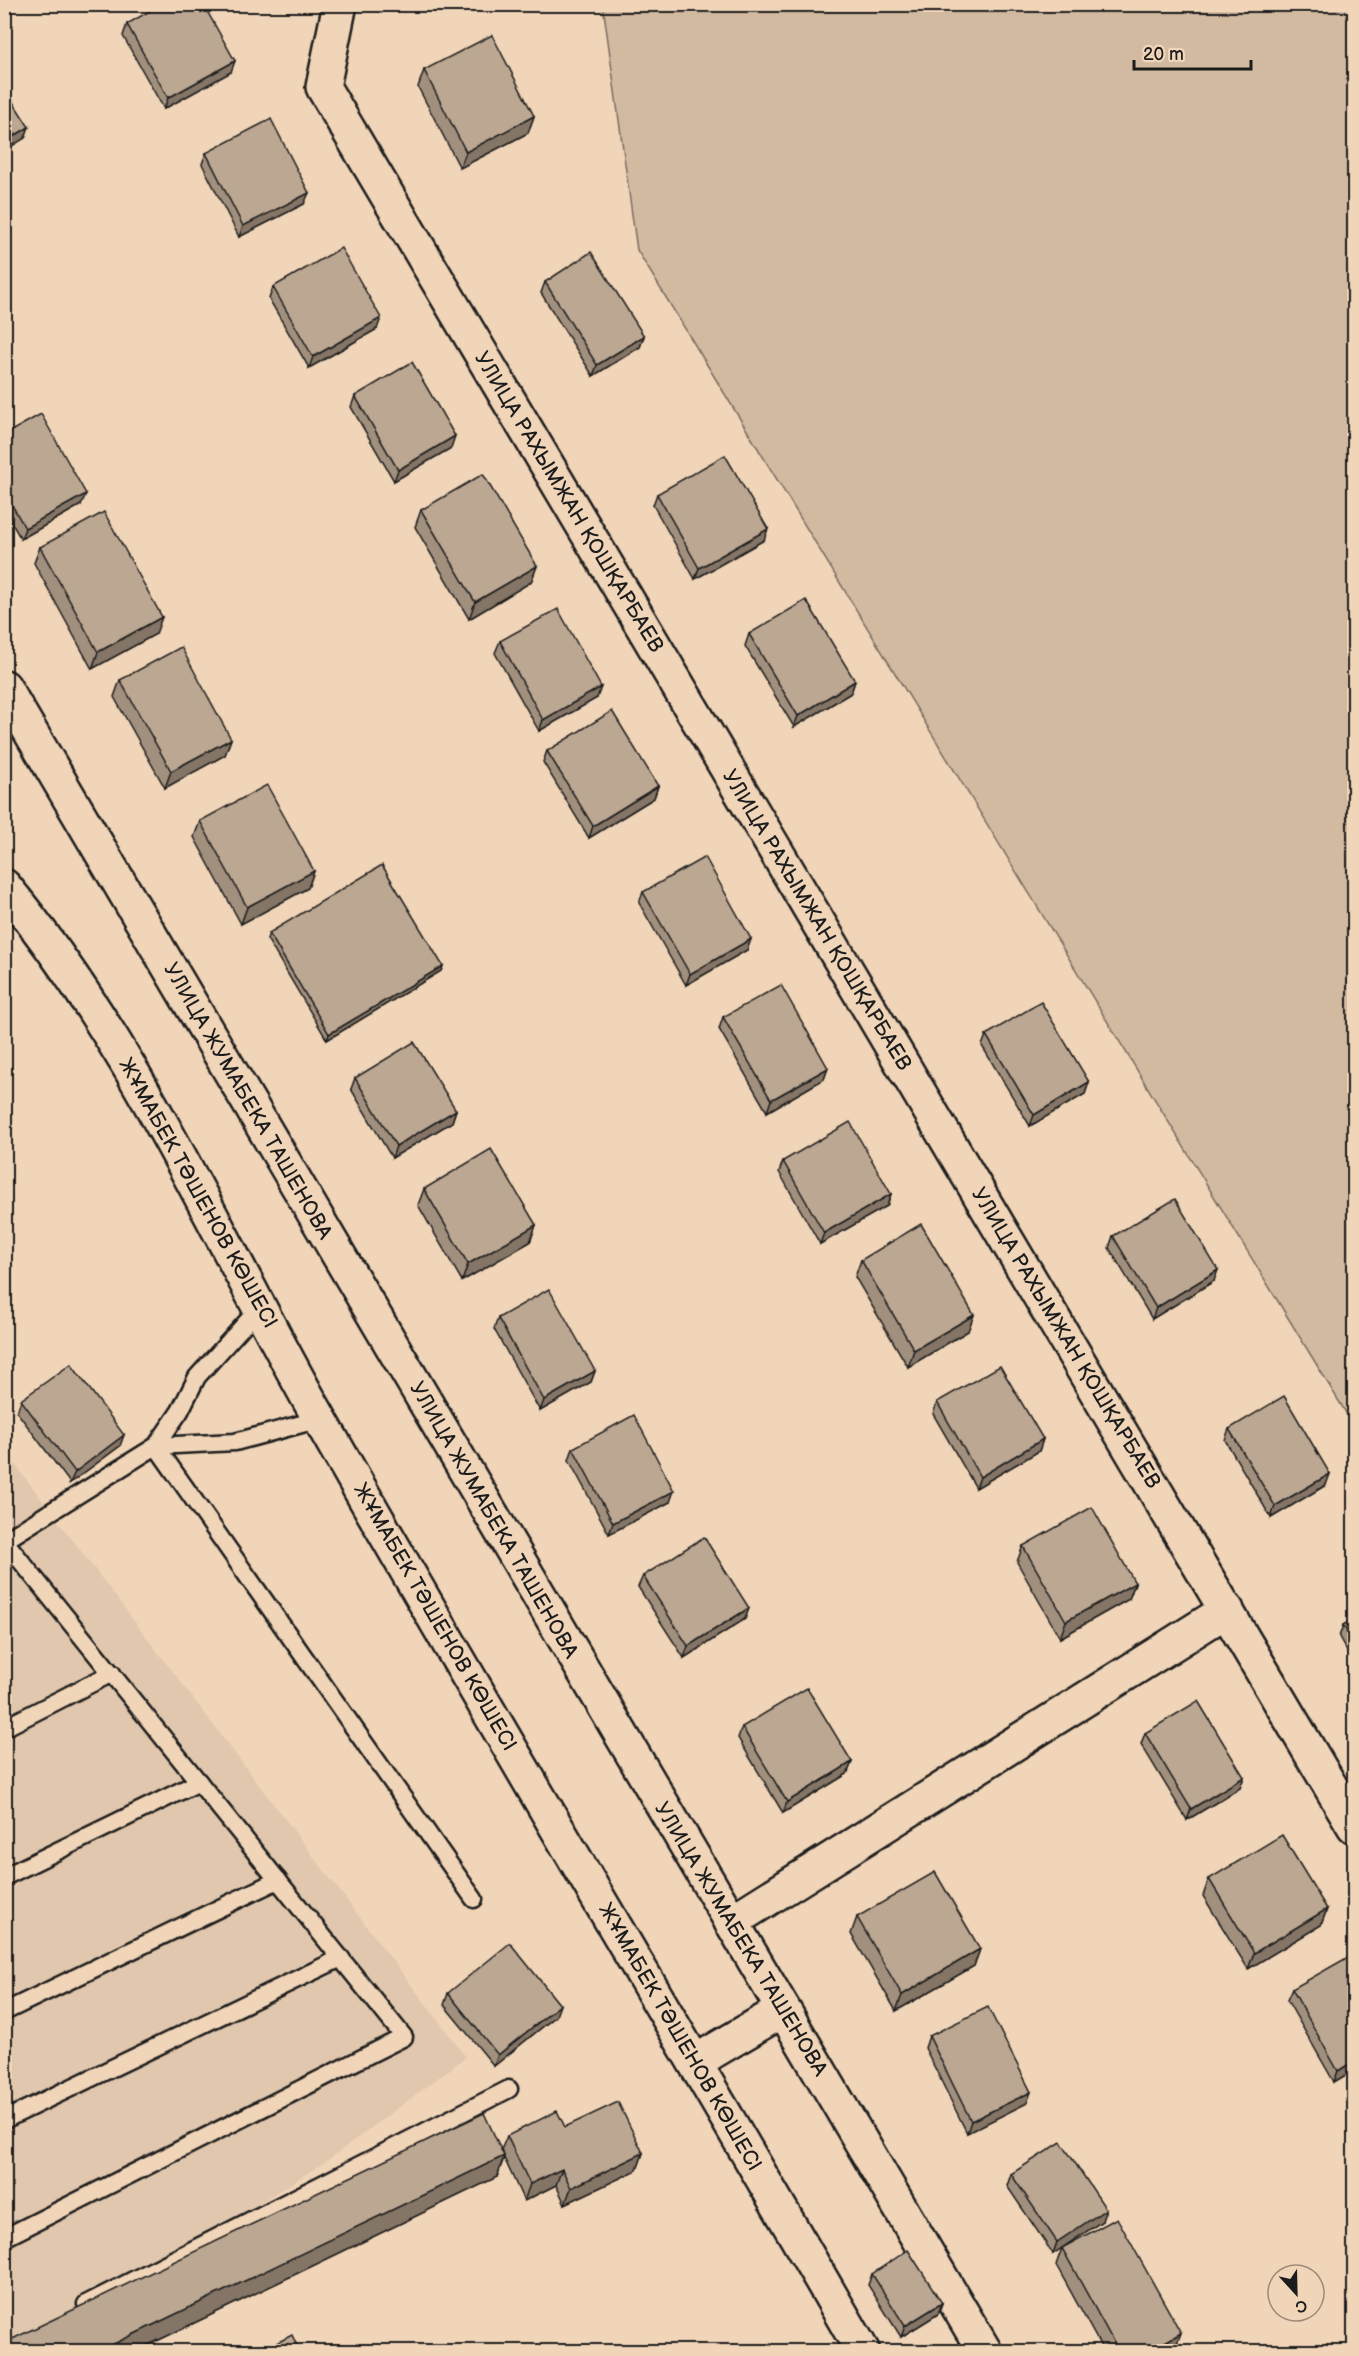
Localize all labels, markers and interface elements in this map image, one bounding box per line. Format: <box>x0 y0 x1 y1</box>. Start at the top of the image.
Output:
scale bar <box>1134 33 1251 71</box>
text: 20 m <box>1143 44 1184 65</box>
street label: УЛИЦА РАХЫМЖАН ҚОШҚАРБАЕВ <box>469 347 669 657</box>
street label: УЛИЦА РАХЫМЖАН ҚОШҚАРБАЕВ <box>717 765 917 1075</box>
street label: УЛИЦА ЖУМАБЕКА ТАШЕНОВА <box>158 958 338 1244</box>
street label: ЖҰМАБЕК ТӘШЕНОВ КӨШЕСІ <box>113 1054 283 1332</box>
street label: УЛИЦА РАХЫМЖАН ҚОШҚАРБАЕВ <box>966 1183 1166 1493</box>
street label: УЛИЦА ЖУМАБЕКА ТАШЕНОВА <box>404 1377 584 1663</box>
street label: ЖҰМАБЕК ТӘШЕНОВ КӨШЕСІ <box>348 1479 522 1755</box>
street label: УЛИЦА ЖУМАБЕКА ТАШЕНОВА <box>649 1797 833 2081</box>
street label: ЖҰМАБЕК ТӘШЕНОВ КӨШЕСІ <box>593 1899 767 2175</box>
north arrow <box>1266 2263 1326 2323</box>
text: С <box>1292 2295 1310 2316</box>

